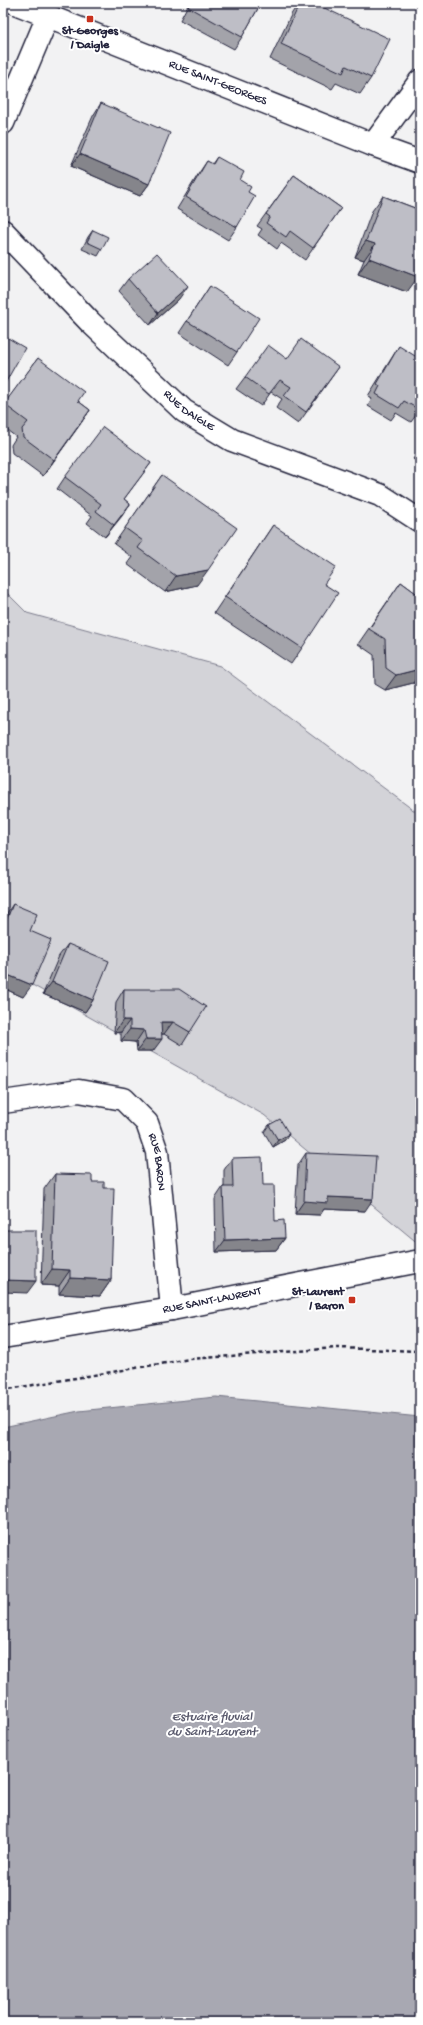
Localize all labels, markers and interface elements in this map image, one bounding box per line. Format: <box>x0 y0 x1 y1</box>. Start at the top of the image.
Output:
marker: St-Georges / Daigle <box>85 14 95 24</box>
place label: St-Georges / Daigle <box>62 25 119 53</box>
street label: RUE SAINT-GEORGES <box>166 58 269 109</box>
street label: RUE DAIGLE <box>160 388 217 435</box>
street label: RUE BARON <box>144 1132 168 1192</box>
street label: RUE SAINT-LAURENT <box>162 1285 264 1317</box>
place label: St-Laurent / Baron <box>292 1286 345 1314</box>
marker: St-Laurent / Baron <box>347 1295 357 1305</box>
water label: Estuaire fluvial du Saint-Laurent <box>167 1710 259 1740</box>

